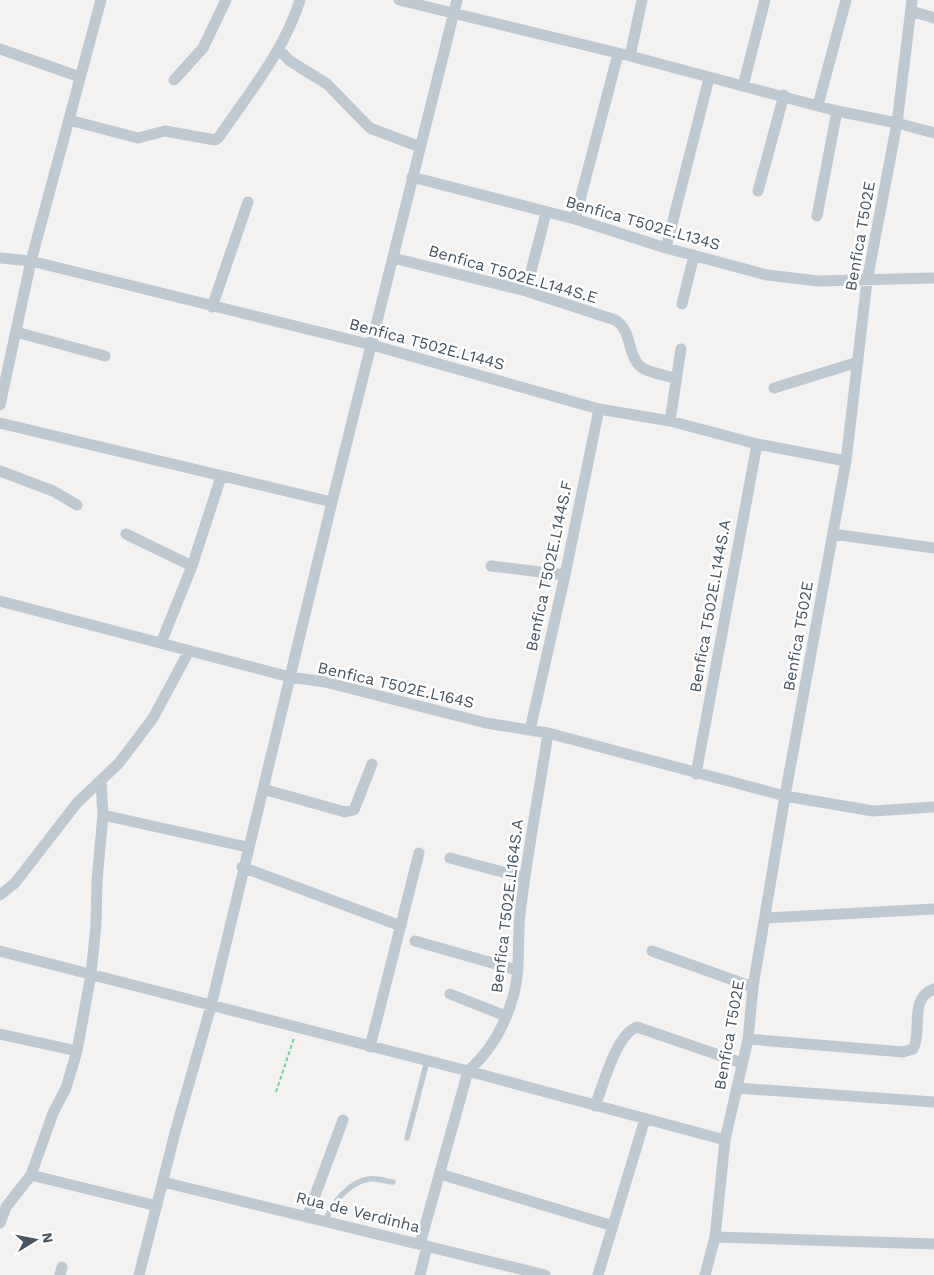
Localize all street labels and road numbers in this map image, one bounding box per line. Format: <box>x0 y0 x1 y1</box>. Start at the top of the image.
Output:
street label: Benfica T502E <box>841 180 879 292</box>
street label: Benfica T502E.L134S <box>564 192 722 254</box>
street label: Benfica T502E.L144S.E <box>426 241 600 307</box>
street label: Benfica T502E.L144S <box>347 314 507 374</box>
street label: Benfica T502E.L144S.F <box>522 479 576 653</box>
street label: Benfica T502E.L144S.A <box>685 518 735 694</box>
street label: Benfica T502E <box>779 580 817 692</box>
street label: Benfica T502E.L164S <box>316 658 476 712</box>
street label: Benfica T502E.L164S.A <box>487 817 527 994</box>
street label: Benfica T502E <box>710 979 748 1091</box>
street label: Rua de Verdinha <box>294 1187 422 1237</box>

